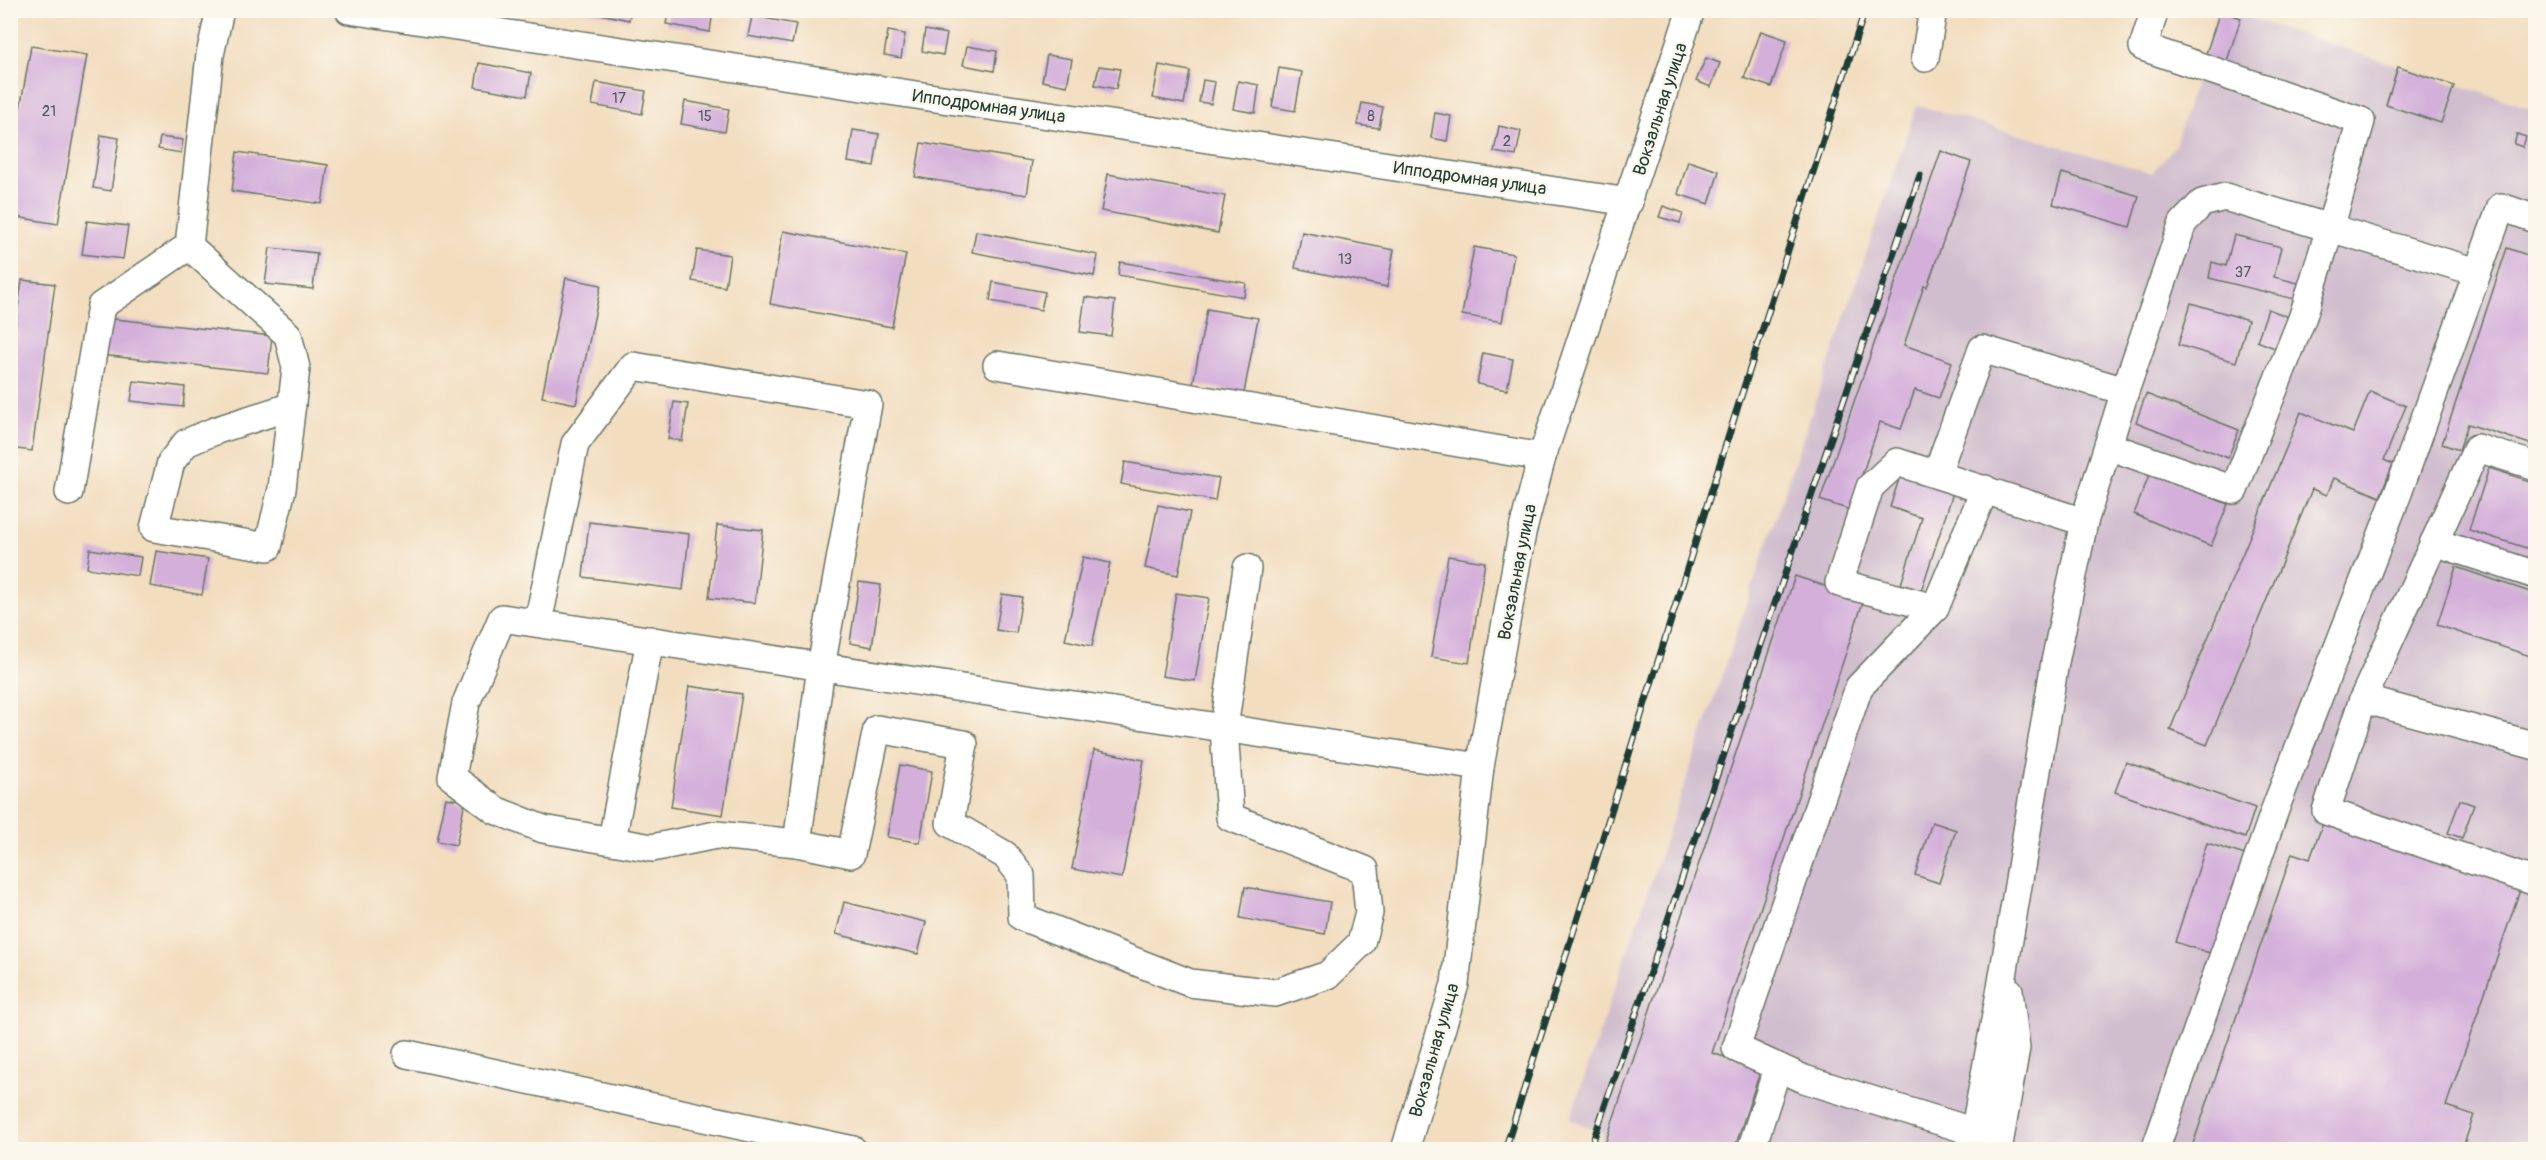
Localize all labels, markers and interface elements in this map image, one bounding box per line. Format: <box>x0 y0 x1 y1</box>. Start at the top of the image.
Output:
street label: Вокзальная улица <box>1628 40 1693 179</box>
street label: Ипподромная улица <box>911 84 1067 129</box>
house number: 17 <box>612 89 626 108</box>
house number: 21 <box>42 102 56 121</box>
house number: 15 <box>698 107 712 126</box>
house number: 8 <box>1367 107 1375 126</box>
house number: 2 <box>1503 132 1511 151</box>
street label: Ипподромная улица <box>1392 156 1548 201</box>
house number: 13 <box>1338 250 1352 269</box>
house number: 37 <box>2235 263 2251 282</box>
street label: Вокзальная улица <box>1493 502 1542 642</box>
street label: Вокзальная улица <box>1404 980 1465 1120</box>

